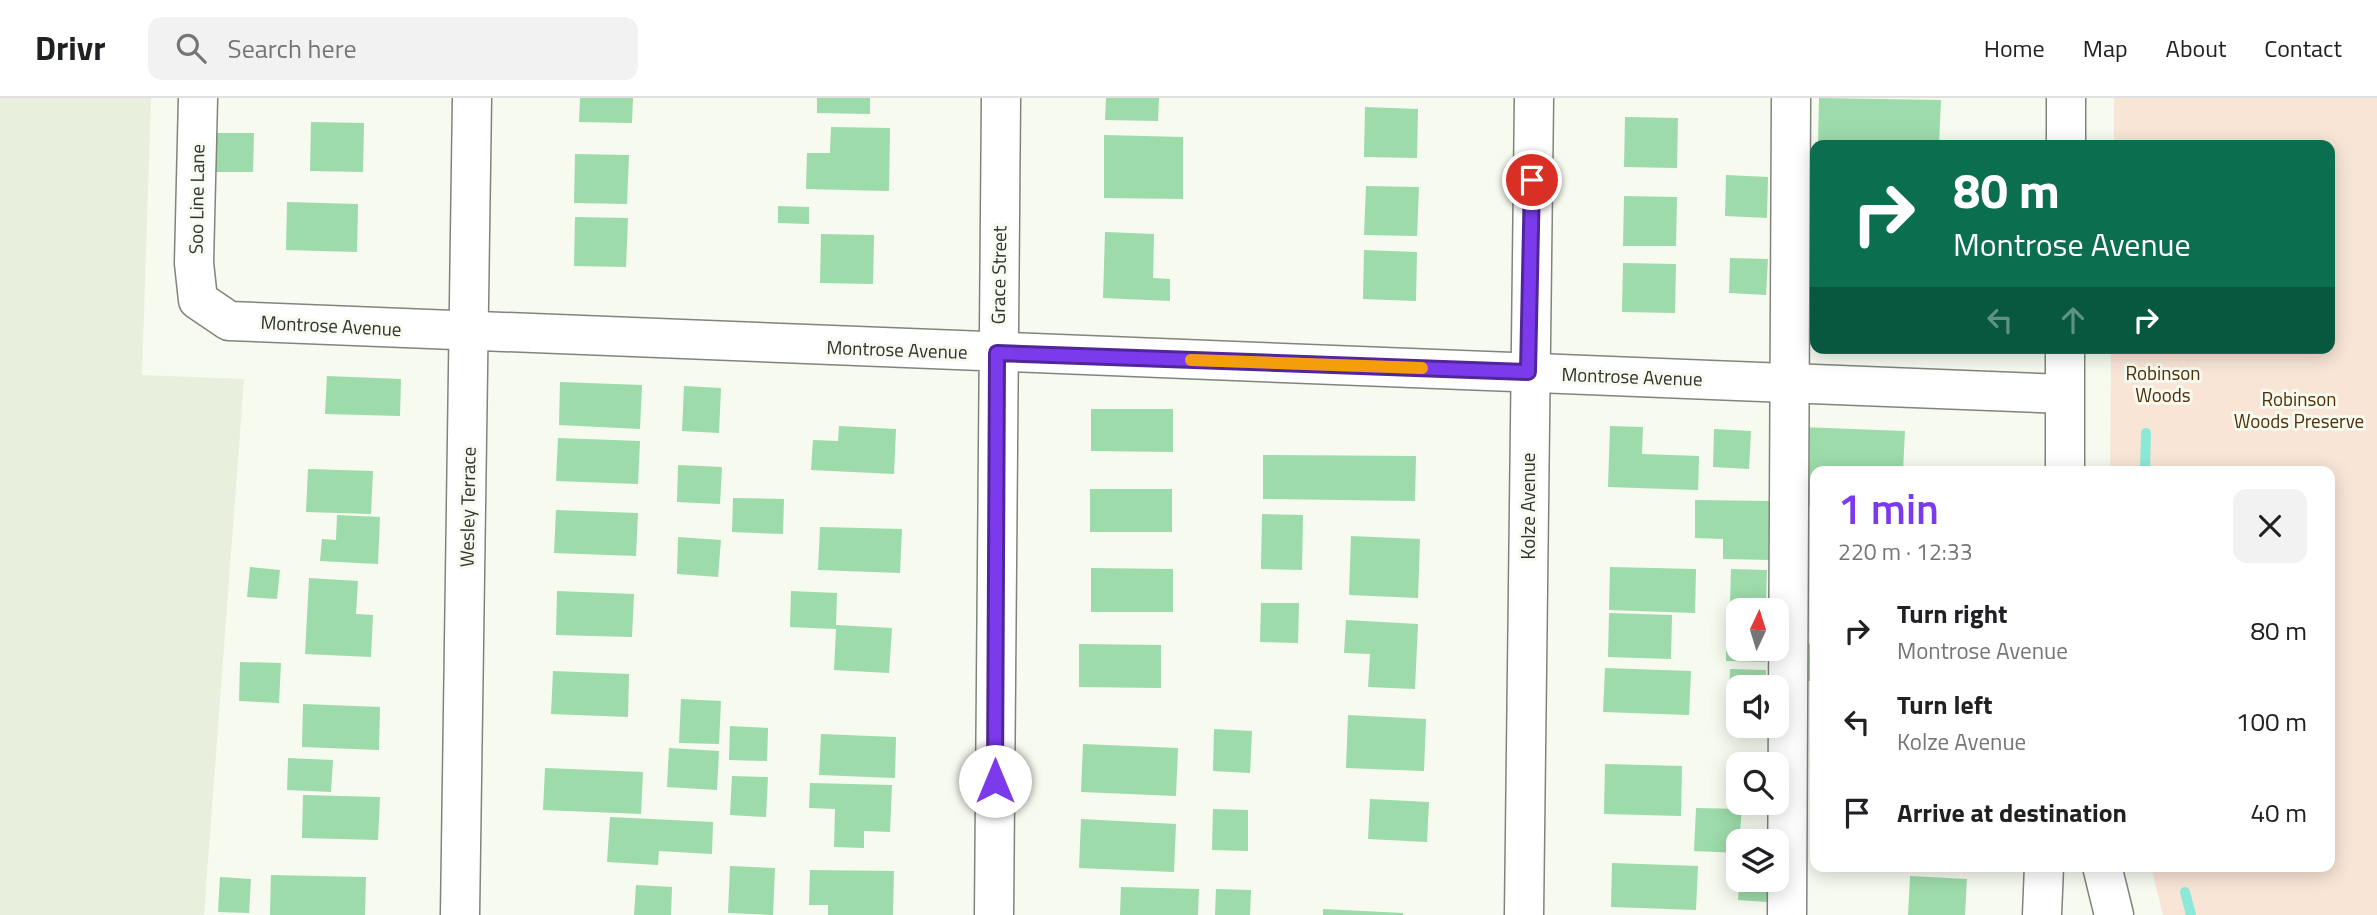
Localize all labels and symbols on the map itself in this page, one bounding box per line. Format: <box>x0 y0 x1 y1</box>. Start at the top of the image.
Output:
street label: Soo Line Lane <box>181 144 211 254</box>
pin <box>1502 150 1562 210</box>
street label: Grace Street <box>983 225 1013 325</box>
street label: Montrose Avenue <box>260 307 402 343</box>
street label: Montrose Avenue <box>826 332 968 366</box>
park label: Robinson Woods <box>2126 358 2201 409</box>
street label: Montrose Avenue <box>1561 359 1703 393</box>
park label: Robinson Woods Preserve <box>2234 384 2364 435</box>
street label: Wesley Terrace <box>451 447 483 567</box>
street label: Kolze Avenue <box>1513 453 1542 559</box>
north arrow <box>1726 598 1788 662</box>
position arrow <box>958 744 1032 818</box>

